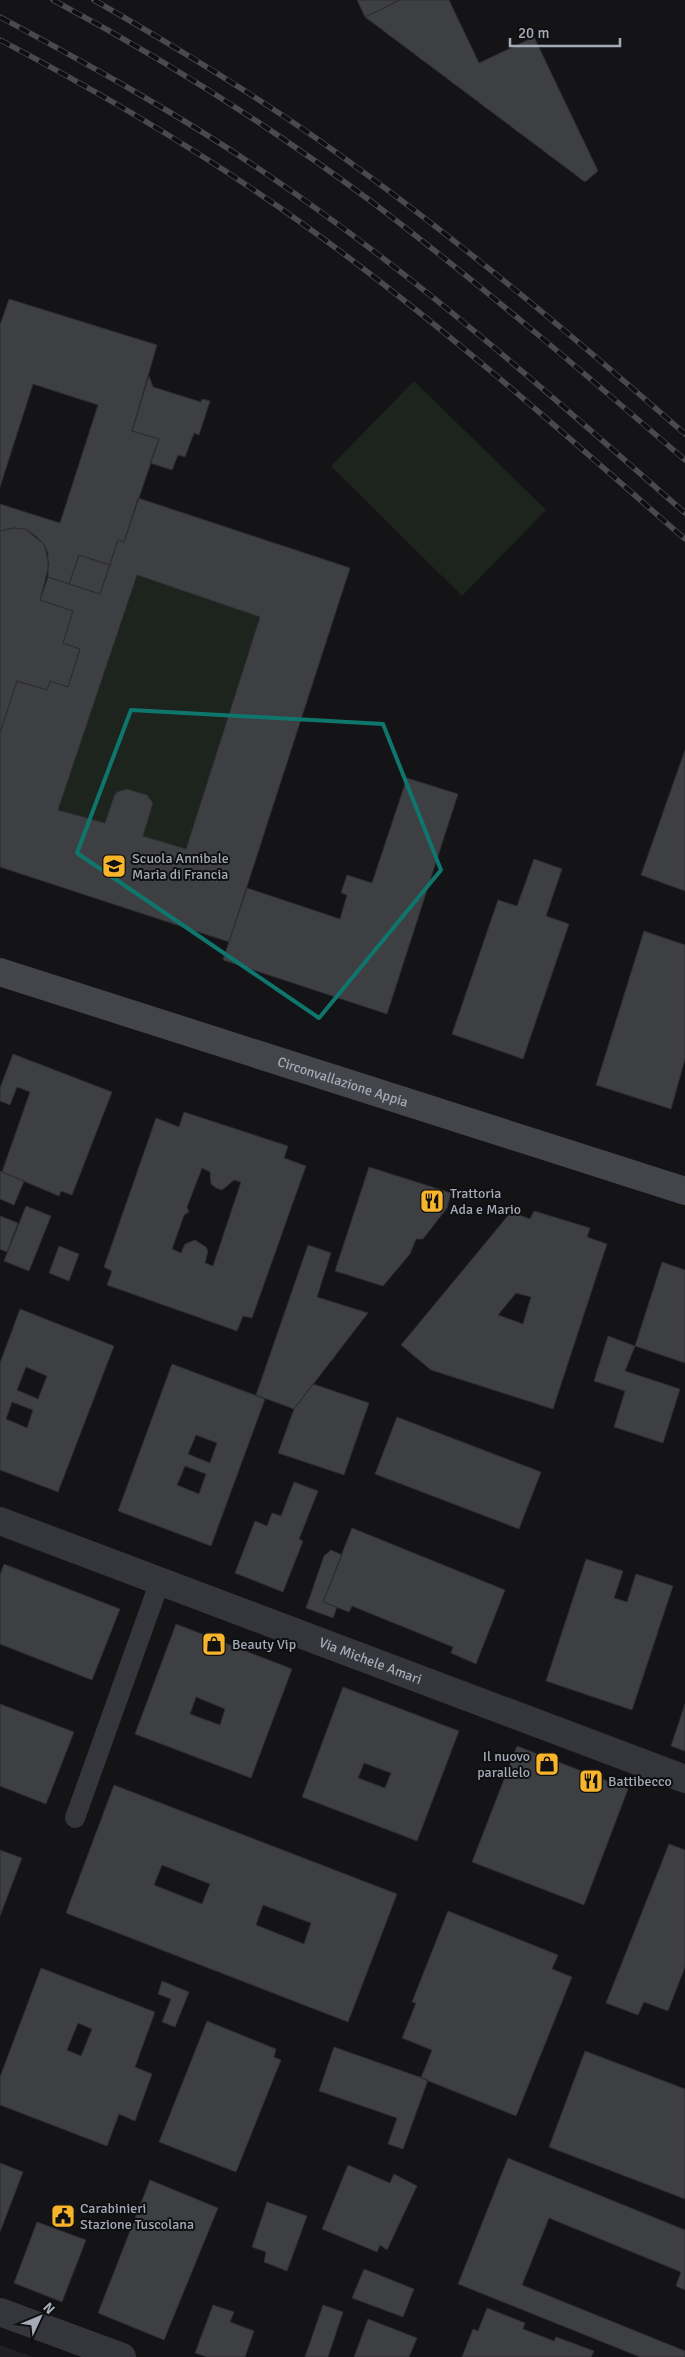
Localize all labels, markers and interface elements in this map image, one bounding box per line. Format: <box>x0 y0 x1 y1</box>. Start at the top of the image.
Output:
scale bar <box>510 15 620 47</box>
text: 20 m <box>518 24 549 42</box>
place label: Scuola Annibale Maria di Francia <box>132 850 229 883</box>
school or university icon: Scuola Annibale Maria di Francia <box>101 853 127 879</box>
street label: Circonvallazione Appia <box>275 1053 410 1111</box>
place label: Trattoria Ada e Mario <box>450 1185 521 1218</box>
restaurant icon: Trattoria Ada e Mario <box>419 1188 445 1214</box>
shop icon: Beauty Vip <box>201 1631 227 1657</box>
street label: Via Michele Amari <box>317 1634 424 1688</box>
place label: Beauty Vip <box>232 1636 296 1653</box>
place label: Il nuovo parallelo <box>477 1748 530 1781</box>
shop icon: Il nuovo parallelo <box>534 1751 560 1777</box>
restaurant icon: Battibecco <box>578 1768 604 1794</box>
place label: Battibecco <box>608 1773 672 1790</box>
place label: Carabinieri Stazione Tuscolana <box>80 2200 194 2233</box>
public building icon: Carabinieri Stazione Tuscolana <box>50 2203 76 2229</box>
north arrow <box>15 2292 65 2342</box>
text: N <box>39 2299 58 2318</box>

